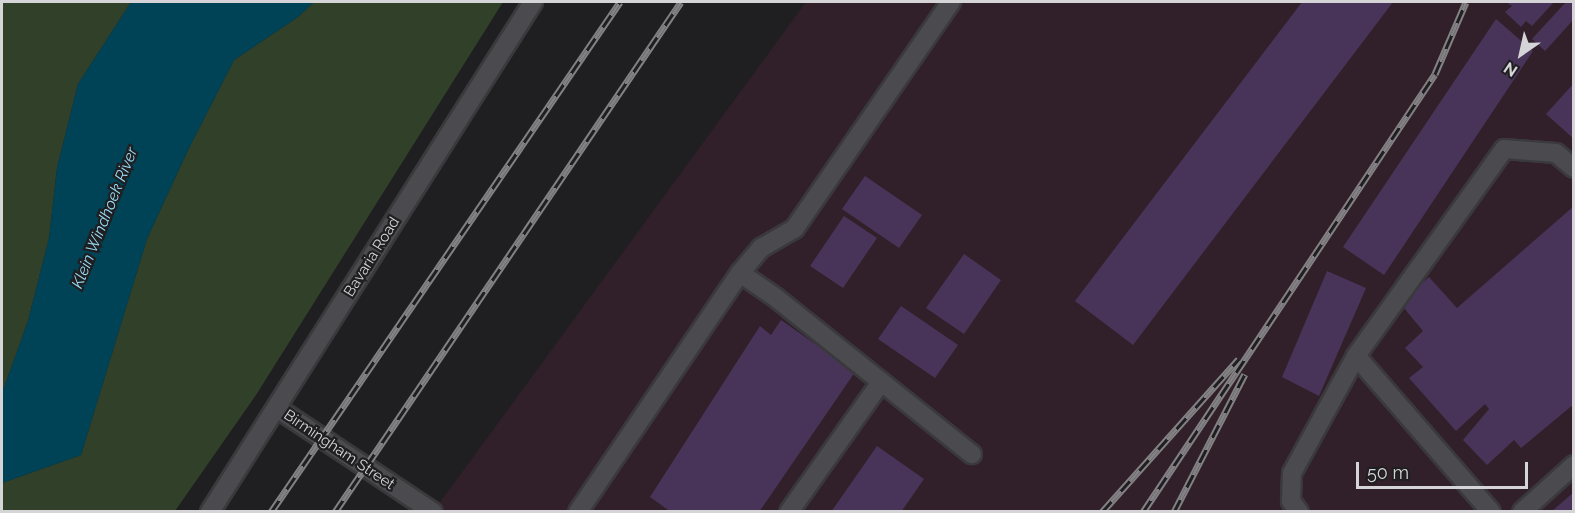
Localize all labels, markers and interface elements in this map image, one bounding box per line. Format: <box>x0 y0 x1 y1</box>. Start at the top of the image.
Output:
north arrow <box>1491 24 1551 84</box>
text: N <box>1500 58 1521 81</box>
water label: Klein Windhoek River <box>68 144 142 292</box>
street label: Bavaria Road <box>340 214 404 300</box>
street label: Birmingham Street <box>280 406 398 494</box>
scale bar <box>1359 450 1532 488</box>
text: 50 m <box>1367 462 1409 483</box>

